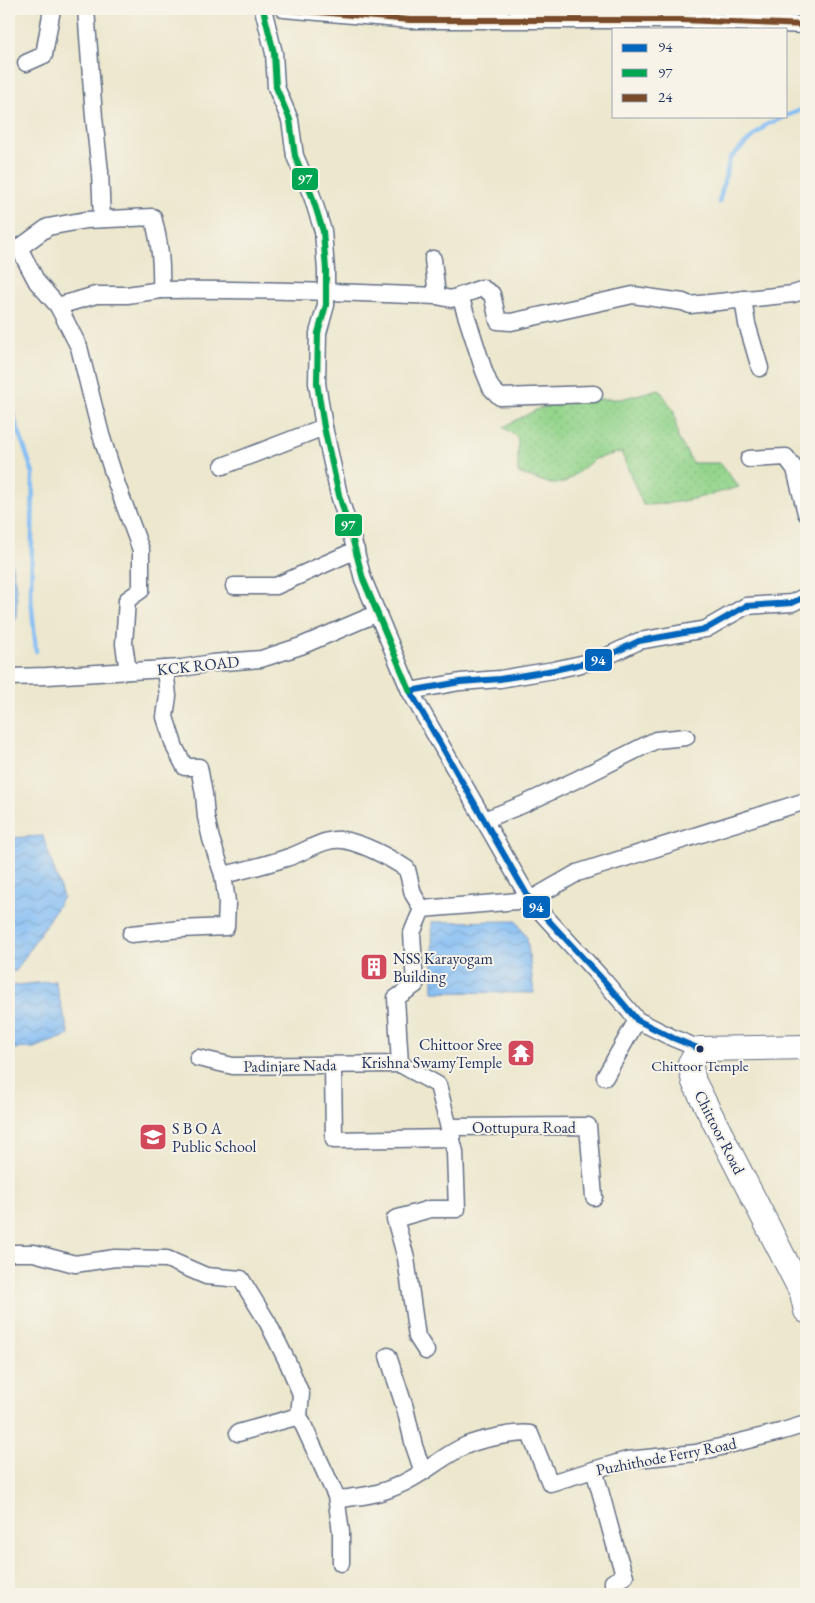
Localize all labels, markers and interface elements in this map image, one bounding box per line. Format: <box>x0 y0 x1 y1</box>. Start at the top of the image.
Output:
legend <box>612 28 788 118</box>
text: 94 <box>658 37 673 56</box>
text: 97 <box>658 63 673 82</box>
text: 24 <box>658 87 673 106</box>
line badge: 97 <box>291 167 319 191</box>
text: 97 <box>298 170 313 188</box>
line badge: 97 <box>334 513 363 537</box>
text: 97 <box>341 516 356 534</box>
line badge: 94 <box>584 648 613 672</box>
street label: KCK ROAD <box>156 651 240 680</box>
text: 94 <box>591 651 606 669</box>
line badge: 94 <box>522 895 551 919</box>
text: 94 <box>529 898 544 916</box>
place label: NSS Karayogam Building <box>393 948 493 987</box>
building icon: NSS Karayogam Building <box>359 952 389 982</box>
place label: Chittoor Sree Krishna SwamyTemple <box>361 1034 502 1073</box>
temple icon: Chittoor Sree Krishna SwamyTemple <box>506 1038 536 1068</box>
marker: Chittoor Temple <box>695 1044 705 1054</box>
street label: Padinjare Nada <box>243 1054 337 1077</box>
place label: Chittoor Temple <box>651 1056 749 1075</box>
street label: Chittoor Road <box>689 1087 750 1179</box>
street label: Oottupura Road <box>472 1117 577 1138</box>
place label: S B O A Public School <box>172 1118 257 1157</box>
school or university icon: S B O A Public School <box>138 1122 168 1152</box>
street label: Puzhithode Ferry Road <box>594 1432 739 1480</box>

